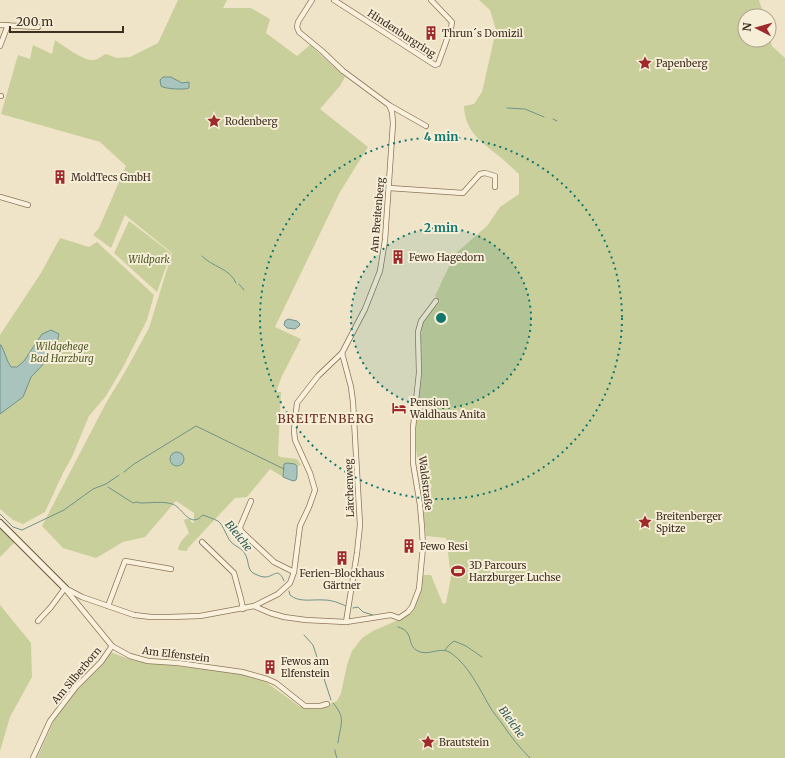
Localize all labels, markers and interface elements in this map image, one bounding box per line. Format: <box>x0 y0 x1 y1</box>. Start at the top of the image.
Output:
street label: Hindenburgring <box>365 7 438 60</box>
scale bar <box>10 8 123 34</box>
north arrow <box>737 8 777 48</box>
text: 200 m <box>16 14 53 29</box>
text: N <box>740 22 755 32</box>
building icon: Thrun´s Domizil <box>423 25 439 41</box>
place label: Thrun´s Domizil <box>442 27 523 40</box>
place icon: Papenberg <box>637 55 653 71</box>
place label: Papenberg <box>656 57 708 70</box>
place icon: Rodenberg <box>206 113 222 129</box>
place label: Rodenberg <box>225 115 278 128</box>
text: 4 min <box>424 129 458 144</box>
building icon: MoldTecs GmbH <box>52 169 68 185</box>
place label: MoldTecs GmbH <box>71 171 151 184</box>
street label: Am Breitenberg <box>368 177 387 254</box>
text: 2 min <box>424 220 458 235</box>
building icon: Fewo Hagedorn <box>390 249 406 265</box>
place label: Fewo Hagedorn <box>409 251 485 264</box>
park label: Wildpark <box>128 253 170 266</box>
centre of rings <box>434 311 448 325</box>
park label: Wildgehege Bad Harzburg <box>31 340 94 365</box>
place label: Pension Waldhaus Anita <box>409 396 486 421</box>
hotel icon: Pension Waldhaus Anita <box>391 400 407 416</box>
district label: BREITENBERG <box>277 411 375 426</box>
street label: Waldstraße <box>416 454 435 511</box>
street label: Lärchenweg <box>342 458 357 518</box>
place label: Breitenberger Spitze <box>656 510 723 535</box>
place icon: Breitenberger Spitze <box>637 514 653 530</box>
water label: Bleiche <box>222 518 256 555</box>
building icon: Fewo Resi <box>401 538 417 554</box>
place label: Fewo Resi <box>420 540 468 553</box>
building icon: Ferien-Blockhaus Gärtner <box>334 550 350 566</box>
place label: 3D Parcours Harzburger Luchse <box>469 559 561 584</box>
sports icon: 3D Parcours Harzburger Luchse <box>450 563 466 579</box>
place label: Ferien-Blockhaus Gärtner <box>300 567 385 592</box>
street label: Am Silberborn <box>48 644 104 707</box>
street label: Am Elfenstein <box>140 644 211 665</box>
place label: Fewos am Elfenstein <box>281 655 330 680</box>
building icon: Fewos am Elfenstein <box>262 659 278 675</box>
water label: Bleiche <box>496 703 528 741</box>
place icon: Brautstein <box>420 734 436 750</box>
place label: Brautstein <box>439 736 489 749</box>

